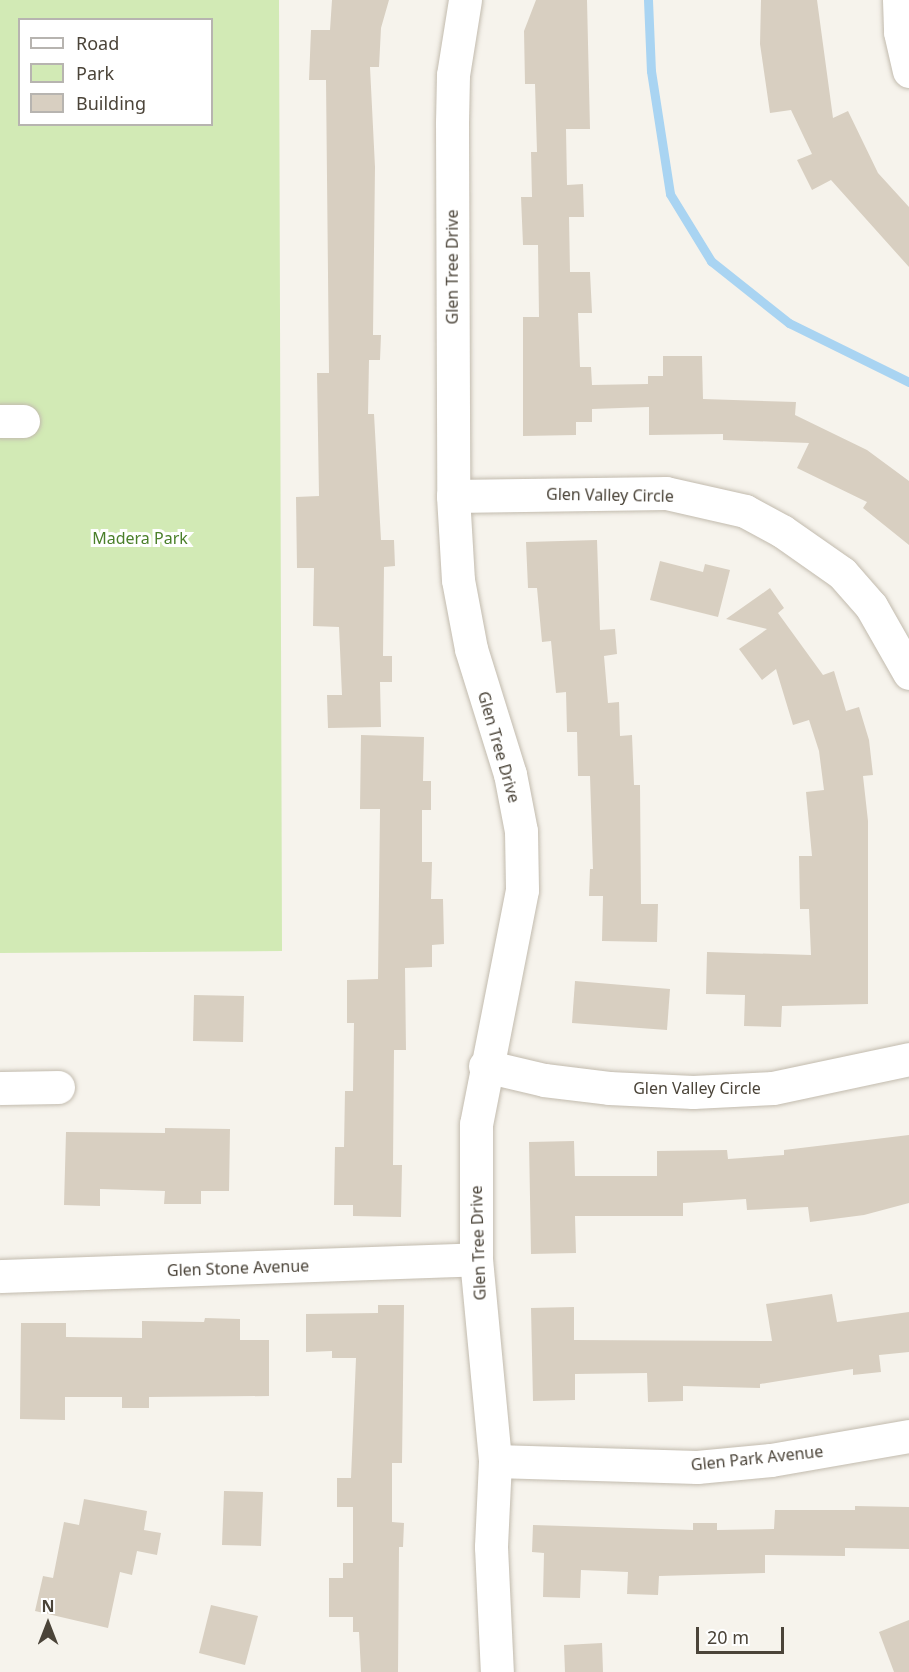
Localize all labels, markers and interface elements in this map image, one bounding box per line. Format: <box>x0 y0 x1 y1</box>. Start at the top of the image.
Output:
legend <box>18 18 213 126</box>
text: Road <box>76 31 119 55</box>
text: Park <box>76 61 114 85</box>
text: Building <box>76 91 146 115</box>
street label: Glen Tree Drive <box>442 209 462 325</box>
street label: Glen Valley Circle <box>546 484 674 506</box>
park label: Madera Park <box>92 528 188 548</box>
street label: Glen Tree Drive <box>474 689 524 805</box>
street label: Glen Valley Circle <box>633 1078 761 1098</box>
street label: Glen Tree Drive <box>466 1185 490 1301</box>
street label: Glen Stone Avenue <box>167 1256 309 1280</box>
street label: Glen Park Avenue <box>690 1442 824 1474</box>
north arrow <box>18 1594 78 1654</box>
text: N <box>41 1595 55 1617</box>
scale bar <box>699 1615 788 1653</box>
text: 20 m <box>707 1625 749 1649</box>

